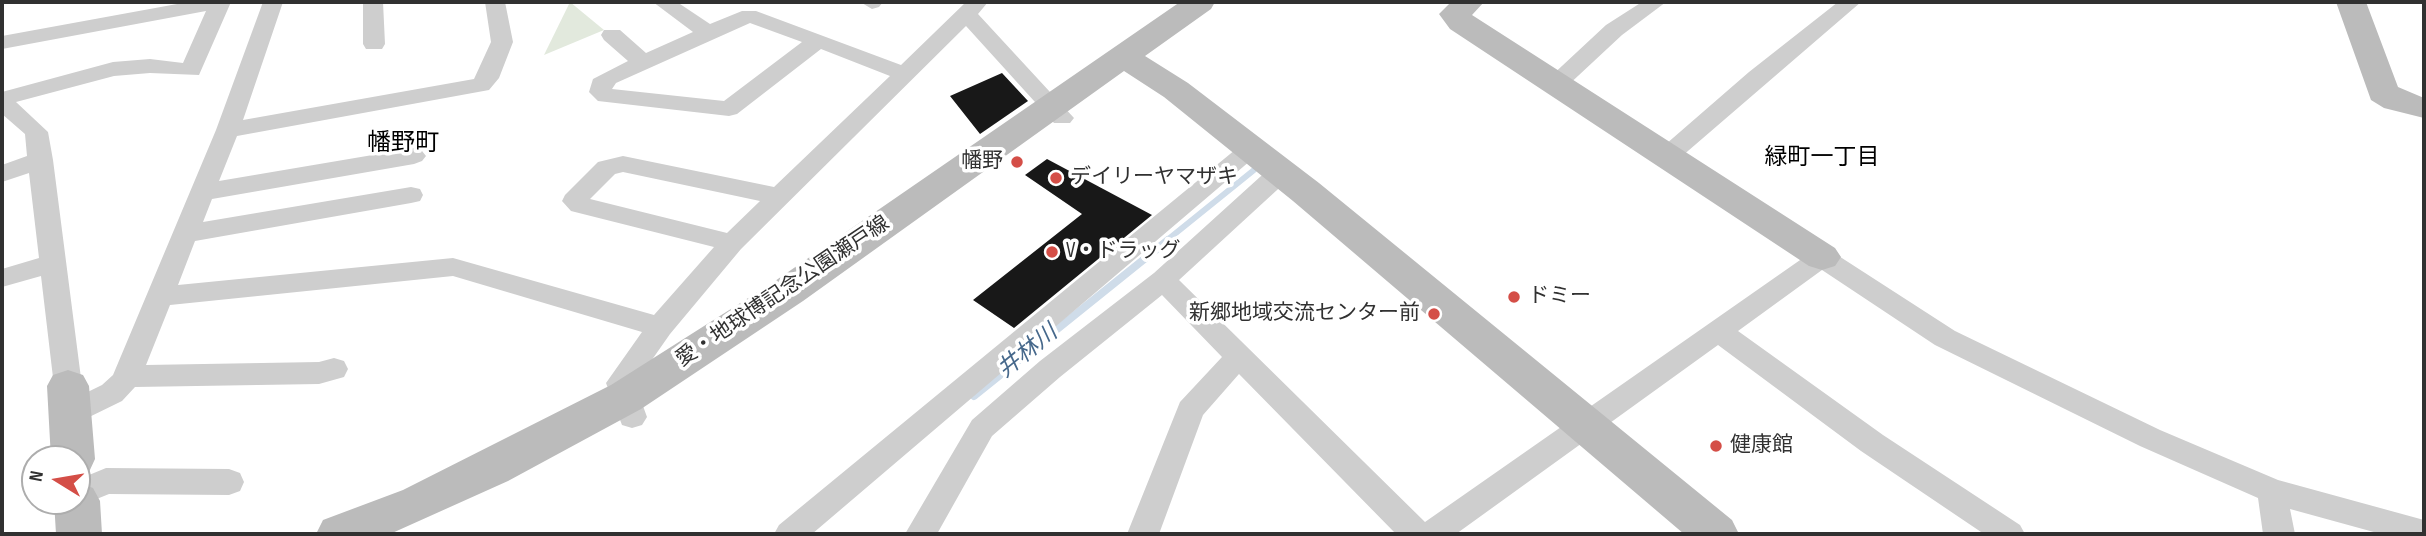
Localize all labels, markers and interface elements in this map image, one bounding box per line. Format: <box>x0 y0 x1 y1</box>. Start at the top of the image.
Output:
district label: 幡野町 <box>367 130 439 158</box>
district label: 緑町一丁目 <box>1765 144 1879 172</box>
place label: 幡野 <box>961 149 1003 175</box>
marker: 幡野 <box>1009 154 1025 170</box>
place label: デイリーヤマザキ <box>1070 165 1238 191</box>
marker: デイリーヤマザキ <box>1048 170 1064 186</box>
street label: 愛・地球博記念公園瀬戸線 <box>671 211 895 373</box>
place label: V・ドラッグ <box>1066 239 1180 265</box>
marker: V・ドラッグ <box>1044 244 1060 260</box>
place label: ドミー <box>1528 284 1591 310</box>
marker: ドミー <box>1506 289 1522 305</box>
place label: 新郷地域交流センター前 <box>1189 301 1420 327</box>
marker: 新郷地域交流センター前 <box>1426 306 1442 322</box>
water label: 井林川 <box>993 320 1063 384</box>
place label: 健康館 <box>1730 433 1793 459</box>
marker: 健康館 <box>1708 438 1724 454</box>
north arrow <box>21 445 91 515</box>
text: N <box>25 469 49 483</box>

